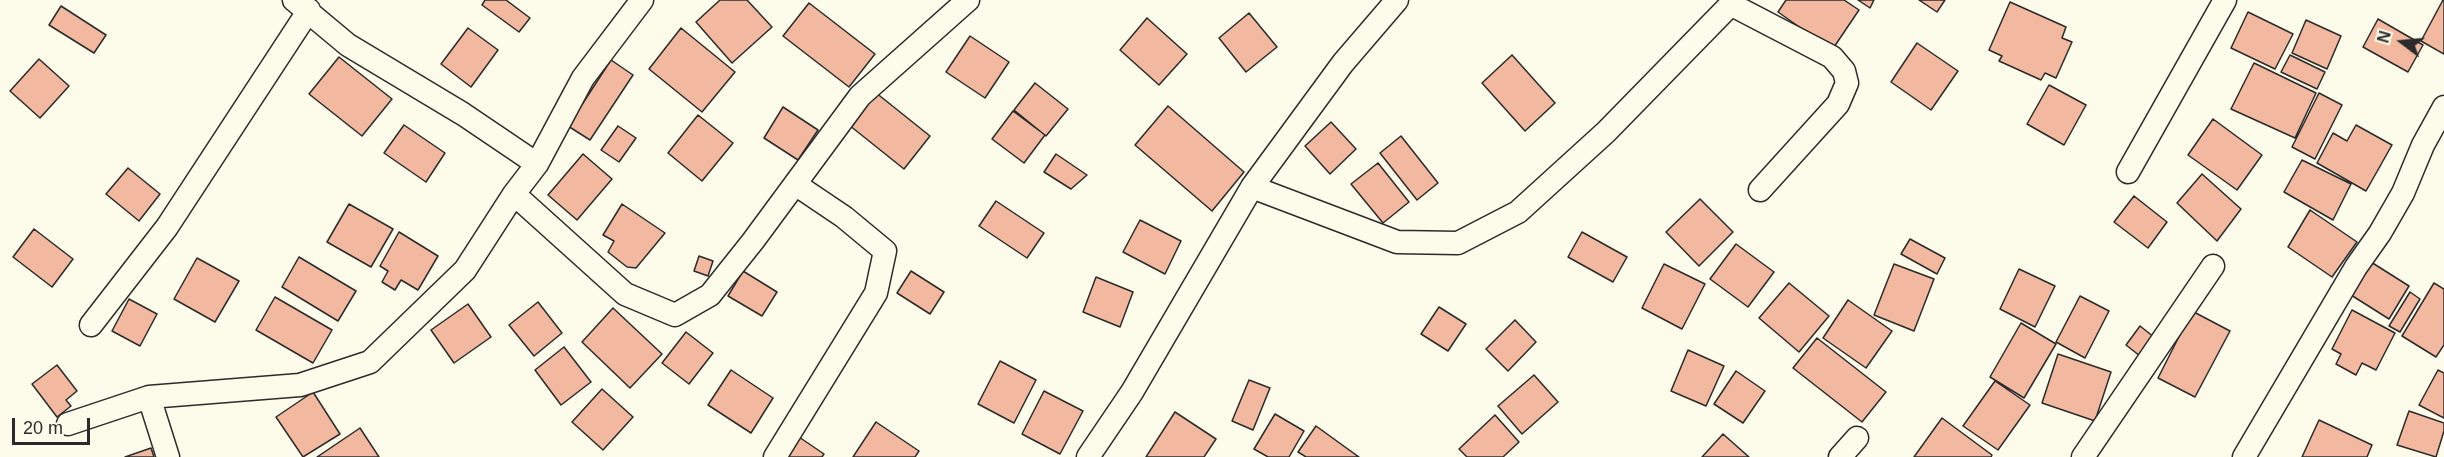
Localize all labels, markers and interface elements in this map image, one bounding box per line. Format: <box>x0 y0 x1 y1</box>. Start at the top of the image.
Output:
north arrow <box>2372 12 2432 72</box>
text: N <box>2374 29 2394 45</box>
scale bar <box>15 406 93 444</box>
text: 20 m <box>23 418 63 438</box>

